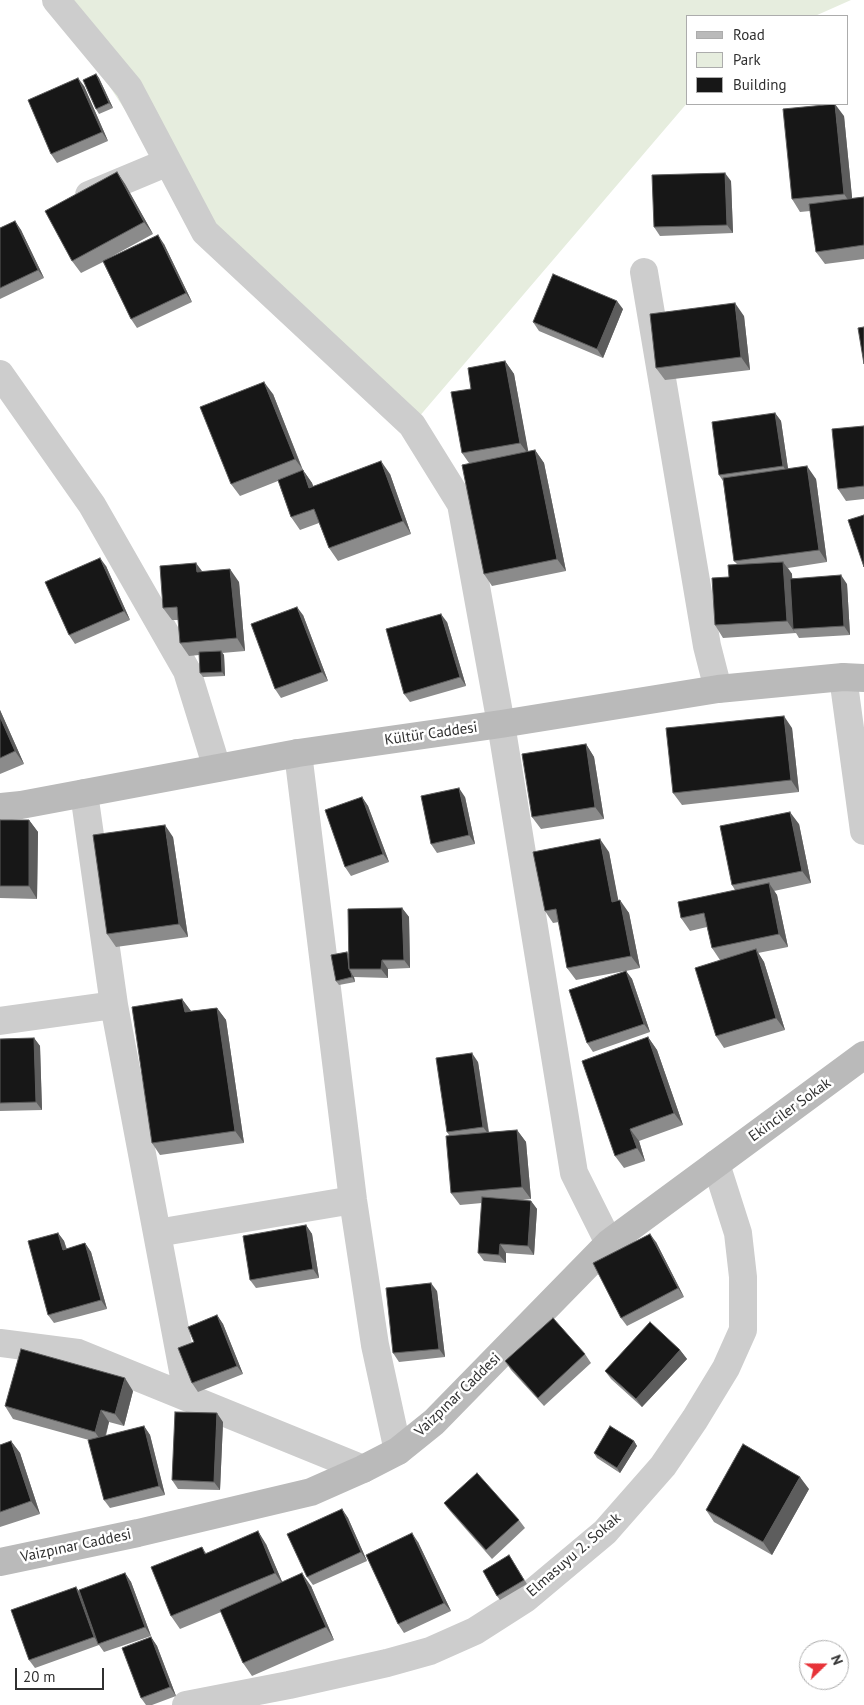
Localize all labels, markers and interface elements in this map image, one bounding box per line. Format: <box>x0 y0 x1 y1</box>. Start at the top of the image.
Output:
legend <box>686 15 849 105</box>
text: Road <box>733 25 765 44</box>
text: Park <box>733 50 761 69</box>
text: Building <box>733 75 787 94</box>
street label: Kültür Caddesi <box>383 719 479 749</box>
street label: Ekinciler Sokak <box>745 1074 835 1146</box>
street label: Vaizpınar Caddesi <box>411 1349 505 1441</box>
street label: Elmasuyu 2. Sokak <box>523 1509 625 1601</box>
street label: Vaizpınar Caddesi <box>19 1525 133 1567</box>
north arrow <box>799 1640 849 1690</box>
text: N <box>827 1652 847 1667</box>
scale bar <box>18 1658 106 1690</box>
text: 20 m <box>23 1667 56 1686</box>

